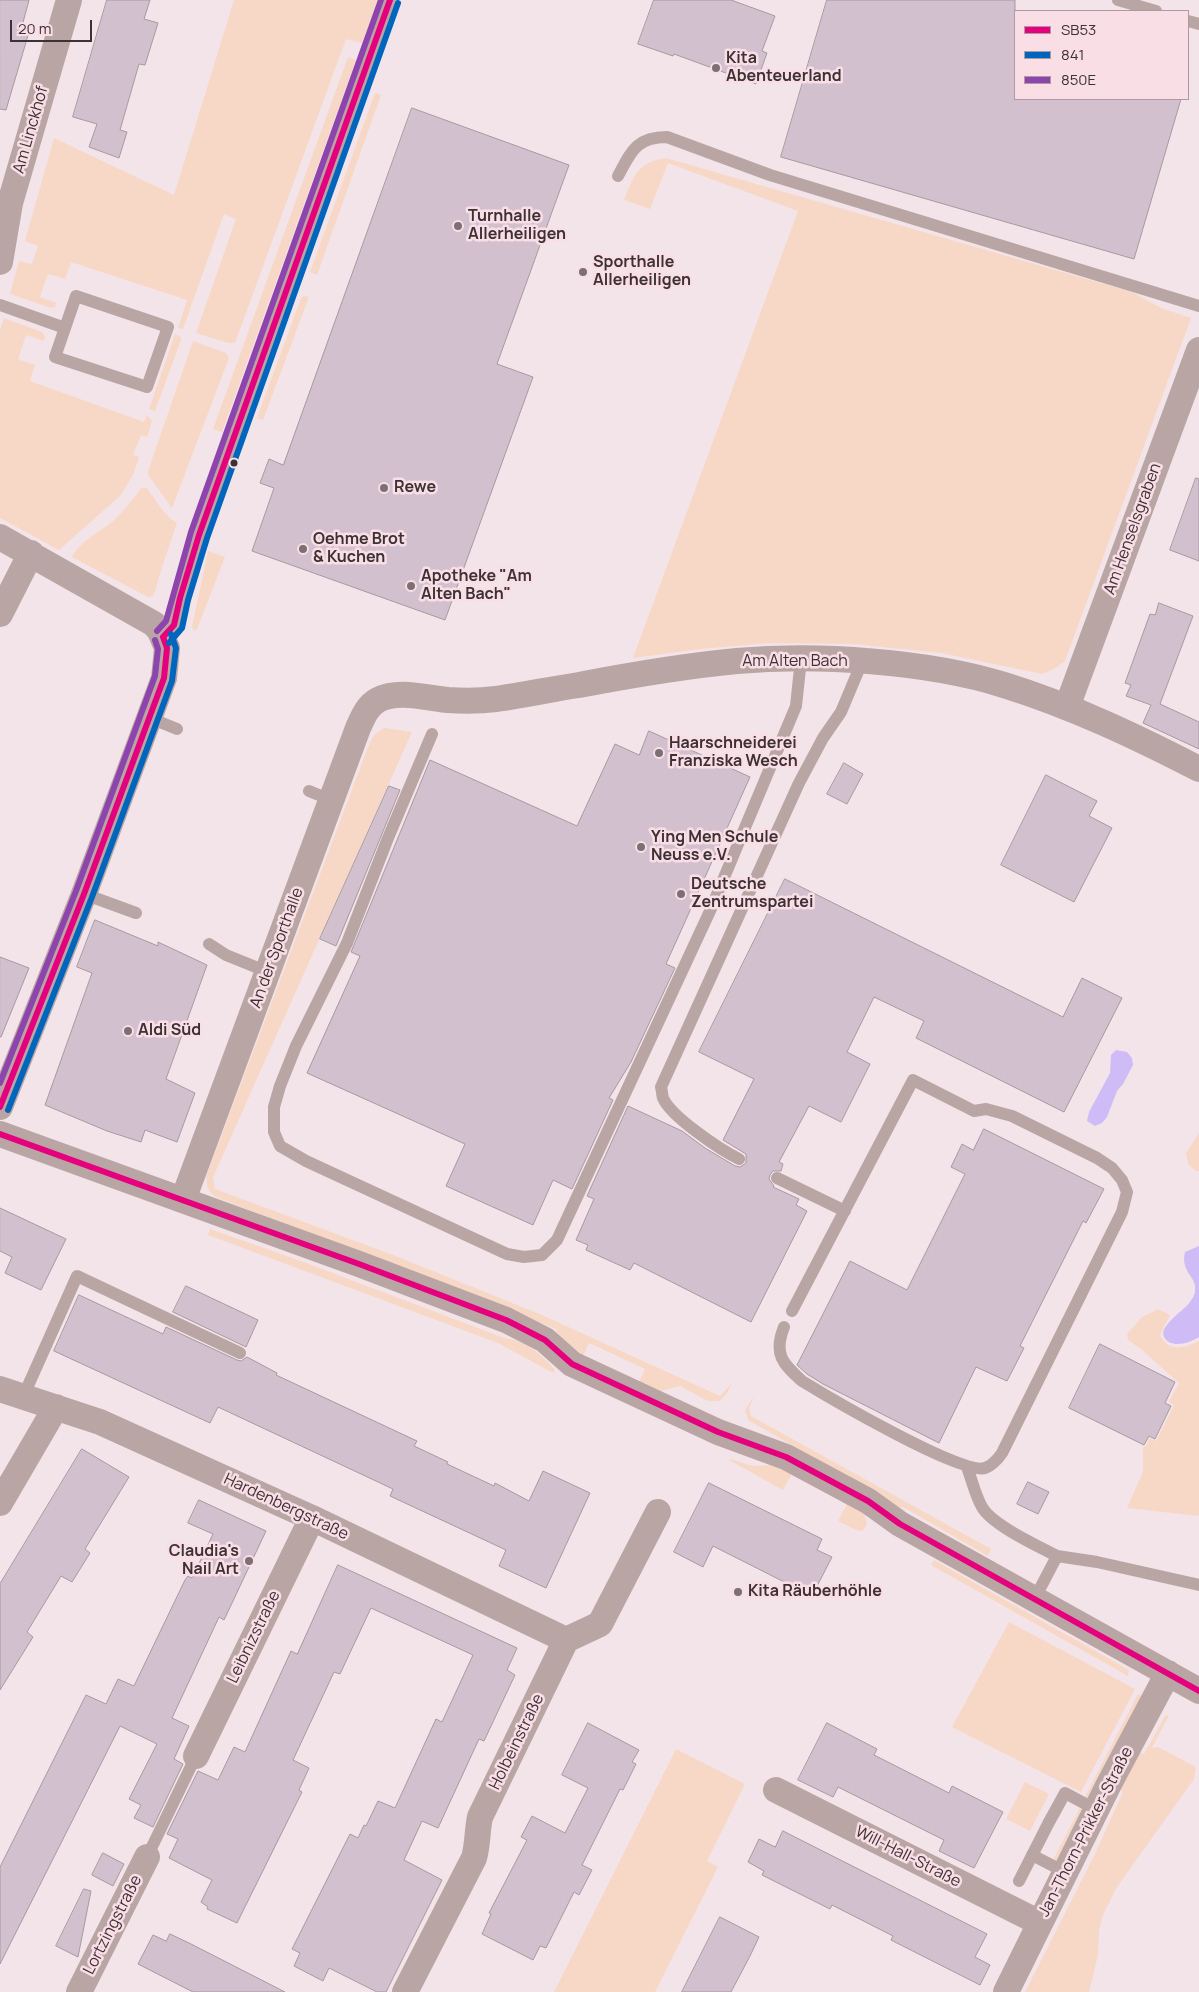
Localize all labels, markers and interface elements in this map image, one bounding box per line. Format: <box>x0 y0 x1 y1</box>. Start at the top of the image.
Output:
scale bar <box>12 10 95 42</box>
legend <box>1014 10 1189 100</box>
text: 20 m <box>18 18 51 39</box>
text: SB53 <box>1061 19 1096 40</box>
text: 841 <box>1061 44 1084 65</box>
place label: Kita Abenteuerland <box>726 49 842 87</box>
marker: Kita Abenteuerland <box>710 62 722 74</box>
text: 850E <box>1061 69 1096 90</box>
street label: Am Linckhof <box>9 84 53 176</box>
place label: Turnhalle Allerheiligen <box>468 207 566 245</box>
marker: Turnhalle Allerheiligen <box>452 220 464 232</box>
place label: Sporthalle Allerheiligen <box>593 253 691 291</box>
marker: Sporthalle Allerheiligen <box>577 266 589 278</box>
unlabelled marker <box>229 458 239 468</box>
street label: Am Henselsgraben <box>1100 461 1166 597</box>
place label: Rewe <box>394 478 436 498</box>
marker: Rewe <box>378 482 390 494</box>
place label: Oehme Brot & Kuchen <box>313 530 405 568</box>
marker: Oehme Brot & Kuchen <box>297 543 309 555</box>
place label: Apotheke "Am Alten Bach" <box>421 567 532 605</box>
marker: Apotheke "Am Alten Bach" <box>405 580 417 592</box>
street label: Am Alten Bach <box>742 652 848 672</box>
place label: Haarschneiderei Franziska Wesch <box>669 734 798 772</box>
marker: Haarschneiderei Franziska Wesch <box>653 747 665 759</box>
place label: Ying Men Schule Neuss e.V. <box>651 828 778 866</box>
marker: Ying Men Schule Neuss e.V. <box>635 841 647 853</box>
place label: Deutsche Zentrumspartei <box>691 875 813 913</box>
street label: An der Sporthalle <box>246 885 308 1011</box>
marker: Deutsche Zentrumspartei <box>675 888 687 900</box>
place label: Aldi Süd <box>138 1021 201 1041</box>
marker: Aldi Süd <box>122 1025 134 1037</box>
street label: Hardenbergstraße <box>221 1470 351 1544</box>
place label: Claudia's Nail Art <box>169 1542 239 1580</box>
marker: Claudia's Nail Art <box>243 1555 255 1567</box>
place label: Kita Räuberhöhle <box>748 1582 882 1602</box>
marker: Kita Räuberhöhle <box>732 1586 744 1598</box>
street label: Leibnizstraße <box>223 1588 285 1686</box>
street label: Holbeinstraße <box>486 1691 548 1793</box>
street label: Jan-Thorn-Prikker-Straße <box>1035 1744 1137 1920</box>
street label: Will-Hall-Straße <box>852 1822 964 1892</box>
street label: Lortzingstraße <box>80 1872 146 1978</box>

